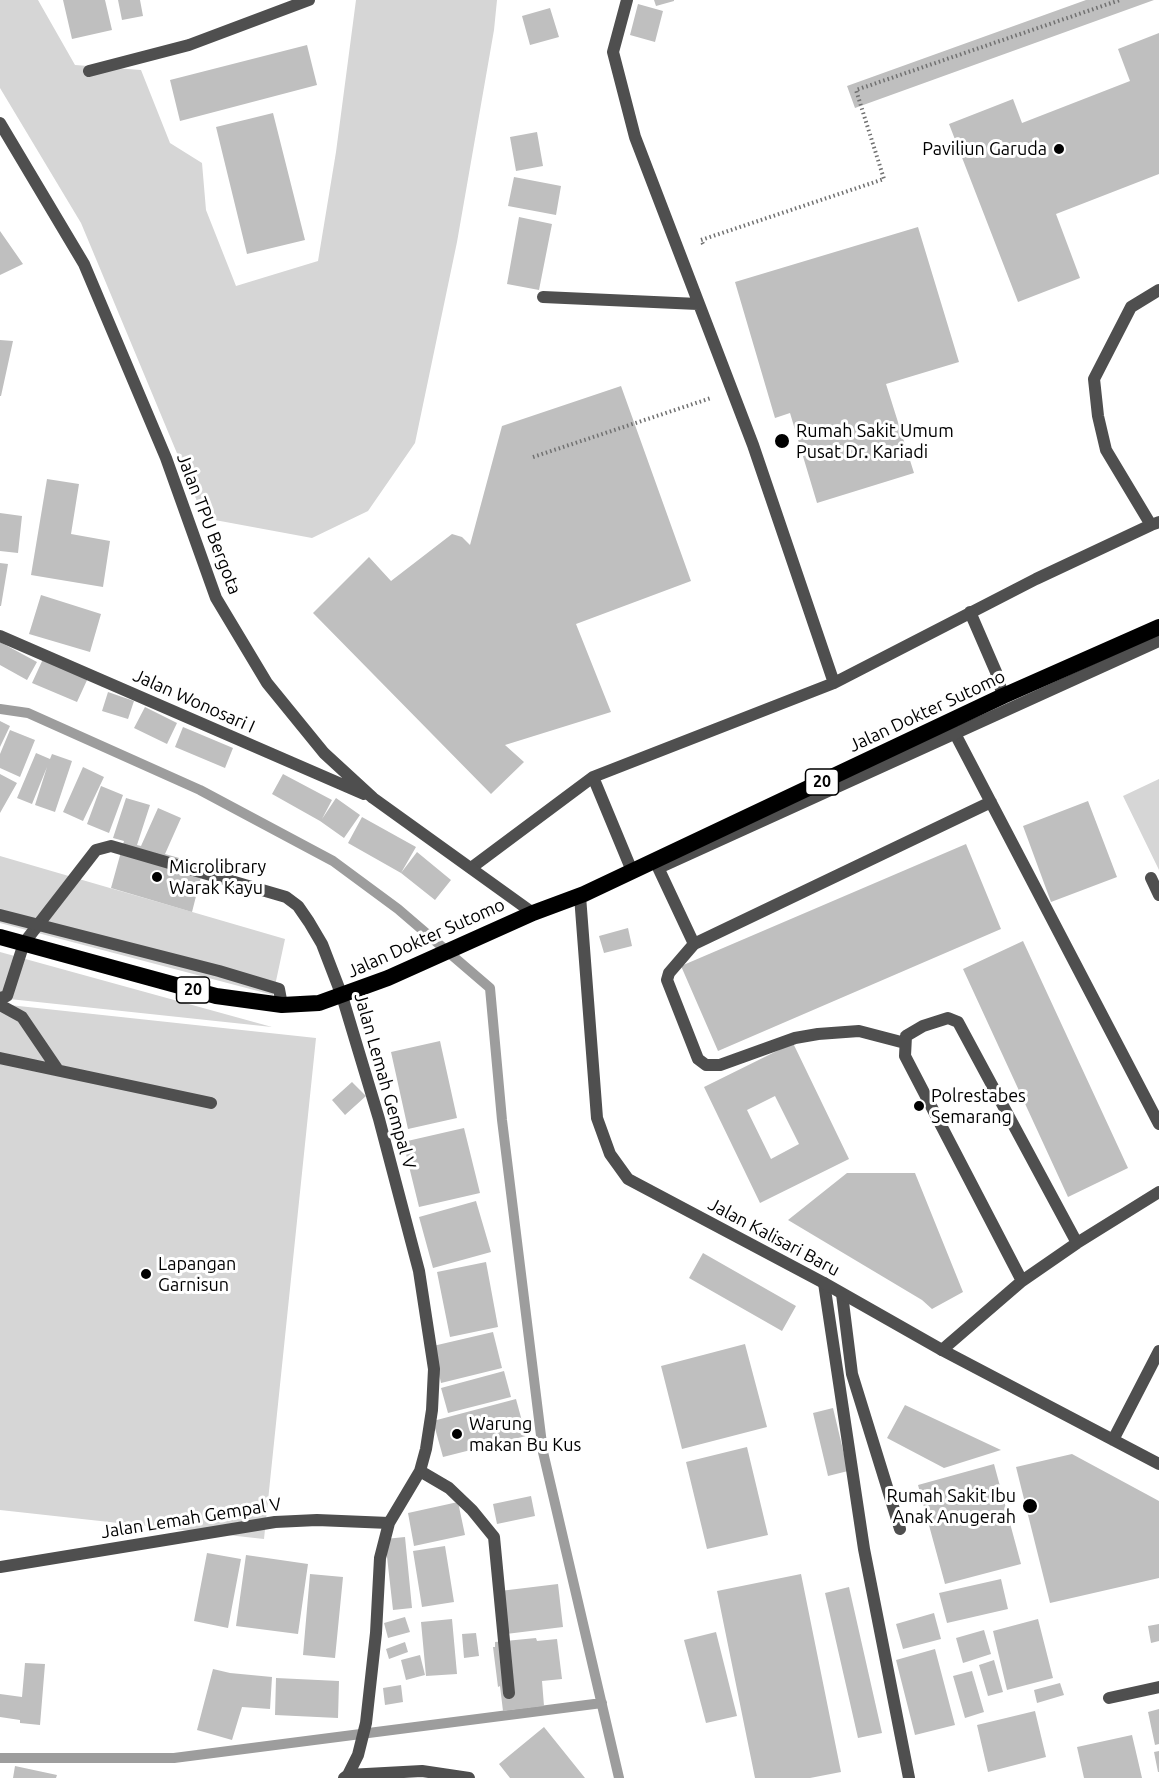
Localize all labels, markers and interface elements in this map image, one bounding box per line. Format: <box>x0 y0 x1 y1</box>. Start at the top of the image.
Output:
place label: Paviliun Garuda <box>922 138 1047 160</box>
marker: Paviliun Garuda <box>1052 142 1066 156</box>
place label: Rumah Sakit Umum Pusat Dr. Kariadi <box>796 420 954 462</box>
marker: Rumah Sakit Umum Pusat Dr. Kariadi <box>773 432 791 450</box>
street label: Jalan TPU Bergota <box>172 451 246 597</box>
street label: Jalan Wonosari I <box>130 664 258 738</box>
street label: Jalan Dokter Sutomo <box>845 665 1009 757</box>
road number: 20 <box>806 769 838 795</box>
place label: Microlibrary Warak Kayu <box>169 856 266 898</box>
marker: Microlibrary Warak Kayu <box>150 870 164 884</box>
street label: Jalan Dokter Sutomo <box>344 894 508 982</box>
road number: 20 <box>176 977 210 1003</box>
street label: Jalan Lemah Gempal V <box>350 990 420 1172</box>
place label: Polrestabes Semarang <box>931 1085 1026 1128</box>
marker: Polrestabes Semarang <box>912 1099 926 1113</box>
street label: Jalan Kalisari Baru <box>704 1193 844 1281</box>
place label: Lapangan Garnisun <box>158 1253 236 1296</box>
marker: Lapangan Garnisun <box>139 1267 153 1281</box>
place label: Warung makan Bu Kus <box>469 1413 581 1456</box>
marker: Warung makan Bu Kus <box>450 1427 464 1441</box>
place label: Rumah Sakit Ibu Anak Anugerah <box>887 1485 1016 1528</box>
street label: Jalan Lemah Gempal V <box>99 1493 283 1543</box>
marker: Rumah Sakit Ibu Anak Anugerah <box>1021 1497 1039 1515</box>

